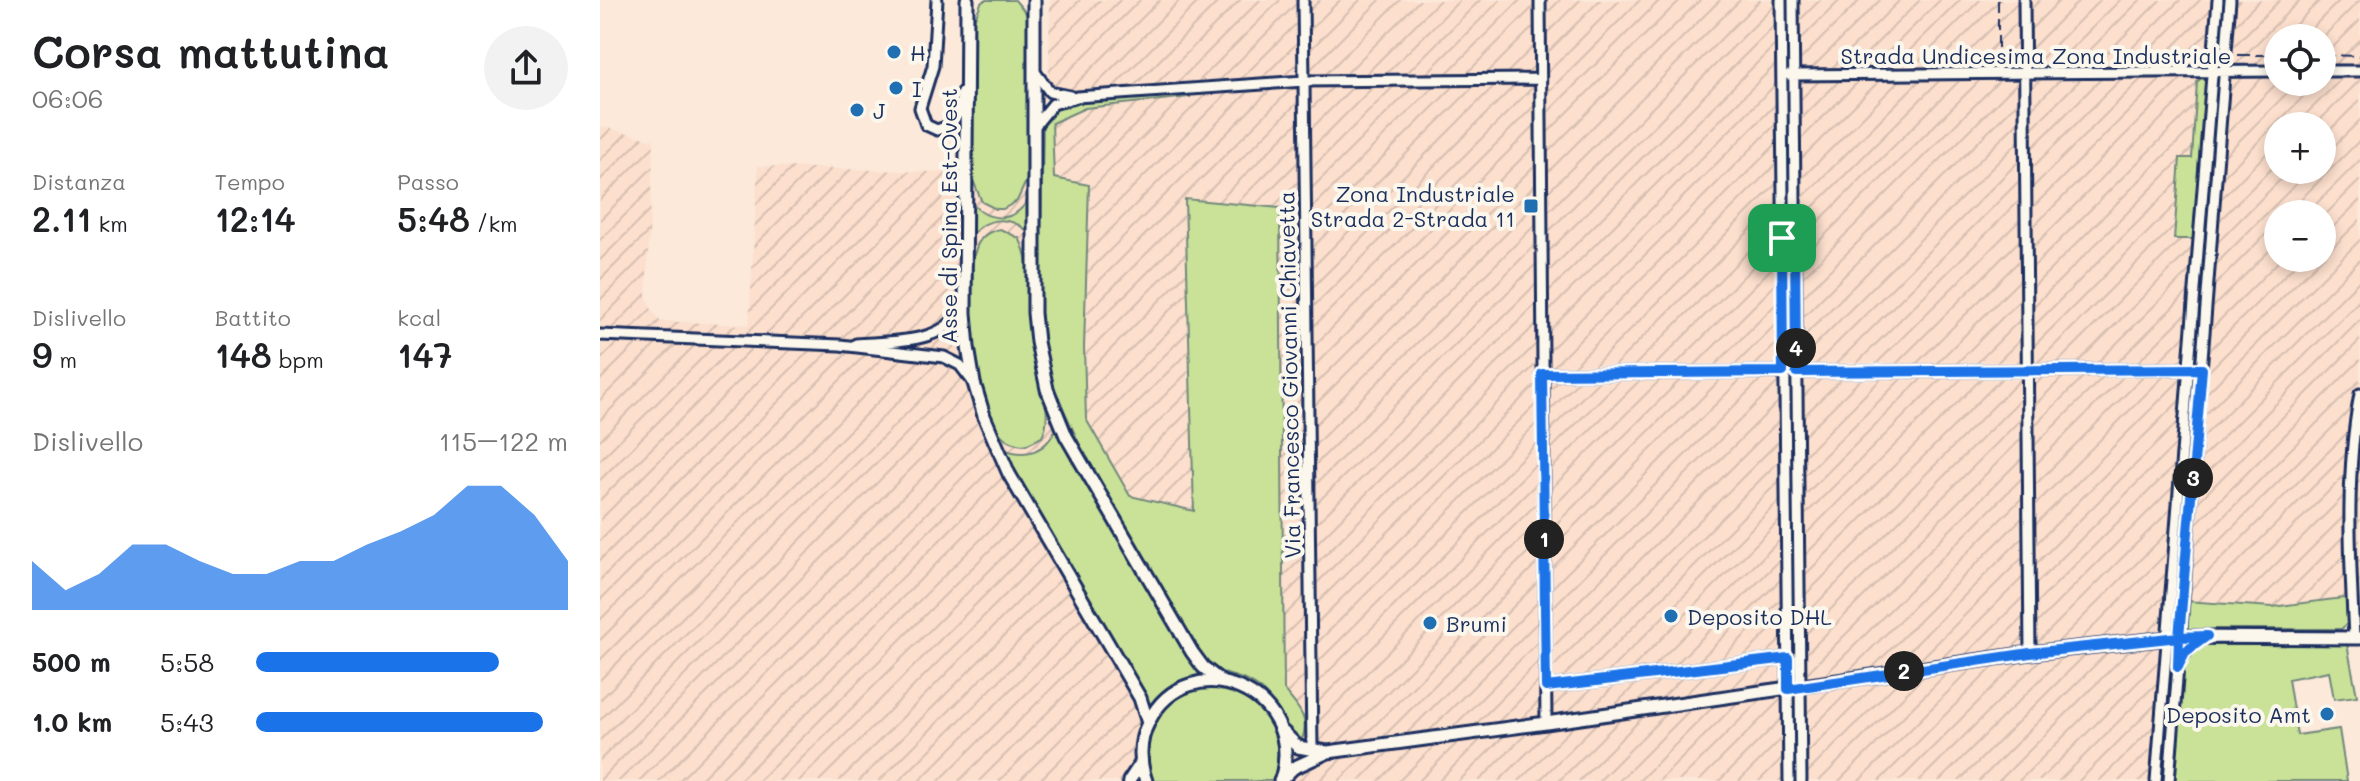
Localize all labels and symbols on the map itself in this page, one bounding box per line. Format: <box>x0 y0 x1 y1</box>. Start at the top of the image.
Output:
place label: H <box>910 38 926 67</box>
street label: Strada Undicesima Zona Industriale <box>1841 41 2231 70</box>
marker: H <box>885 43 903 61</box>
place label: I <box>912 74 922 103</box>
marker: I <box>887 79 905 97</box>
street label: Asse di Spina Est-Ovest <box>934 88 963 344</box>
place label: J <box>873 96 885 125</box>
marker: J <box>848 101 866 119</box>
place label: Zona Industriale Strada 2-Strada 11 <box>1311 179 1515 233</box>
street label: Via Francesco Giovanni Chiavetta <box>1271 191 1307 559</box>
marker: Zona Industriale Strada 2-Strada 11 <box>1522 197 1540 215</box>
pin <box>1748 204 1816 272</box>
pin: 4 <box>1776 328 1816 368</box>
pin: 3 <box>2173 458 2213 498</box>
pin: 1 <box>1524 519 1564 559</box>
place label: Deposito DHL <box>1687 602 1832 631</box>
marker: Deposito DHL <box>1662 607 1680 625</box>
place label: Brumi <box>1446 609 1507 638</box>
marker: Brumi <box>1421 614 1439 632</box>
pin: 2 <box>1884 651 1924 691</box>
place label: Deposito Amt <box>2166 700 2311 729</box>
marker: Deposito Amt <box>2318 705 2336 723</box>

